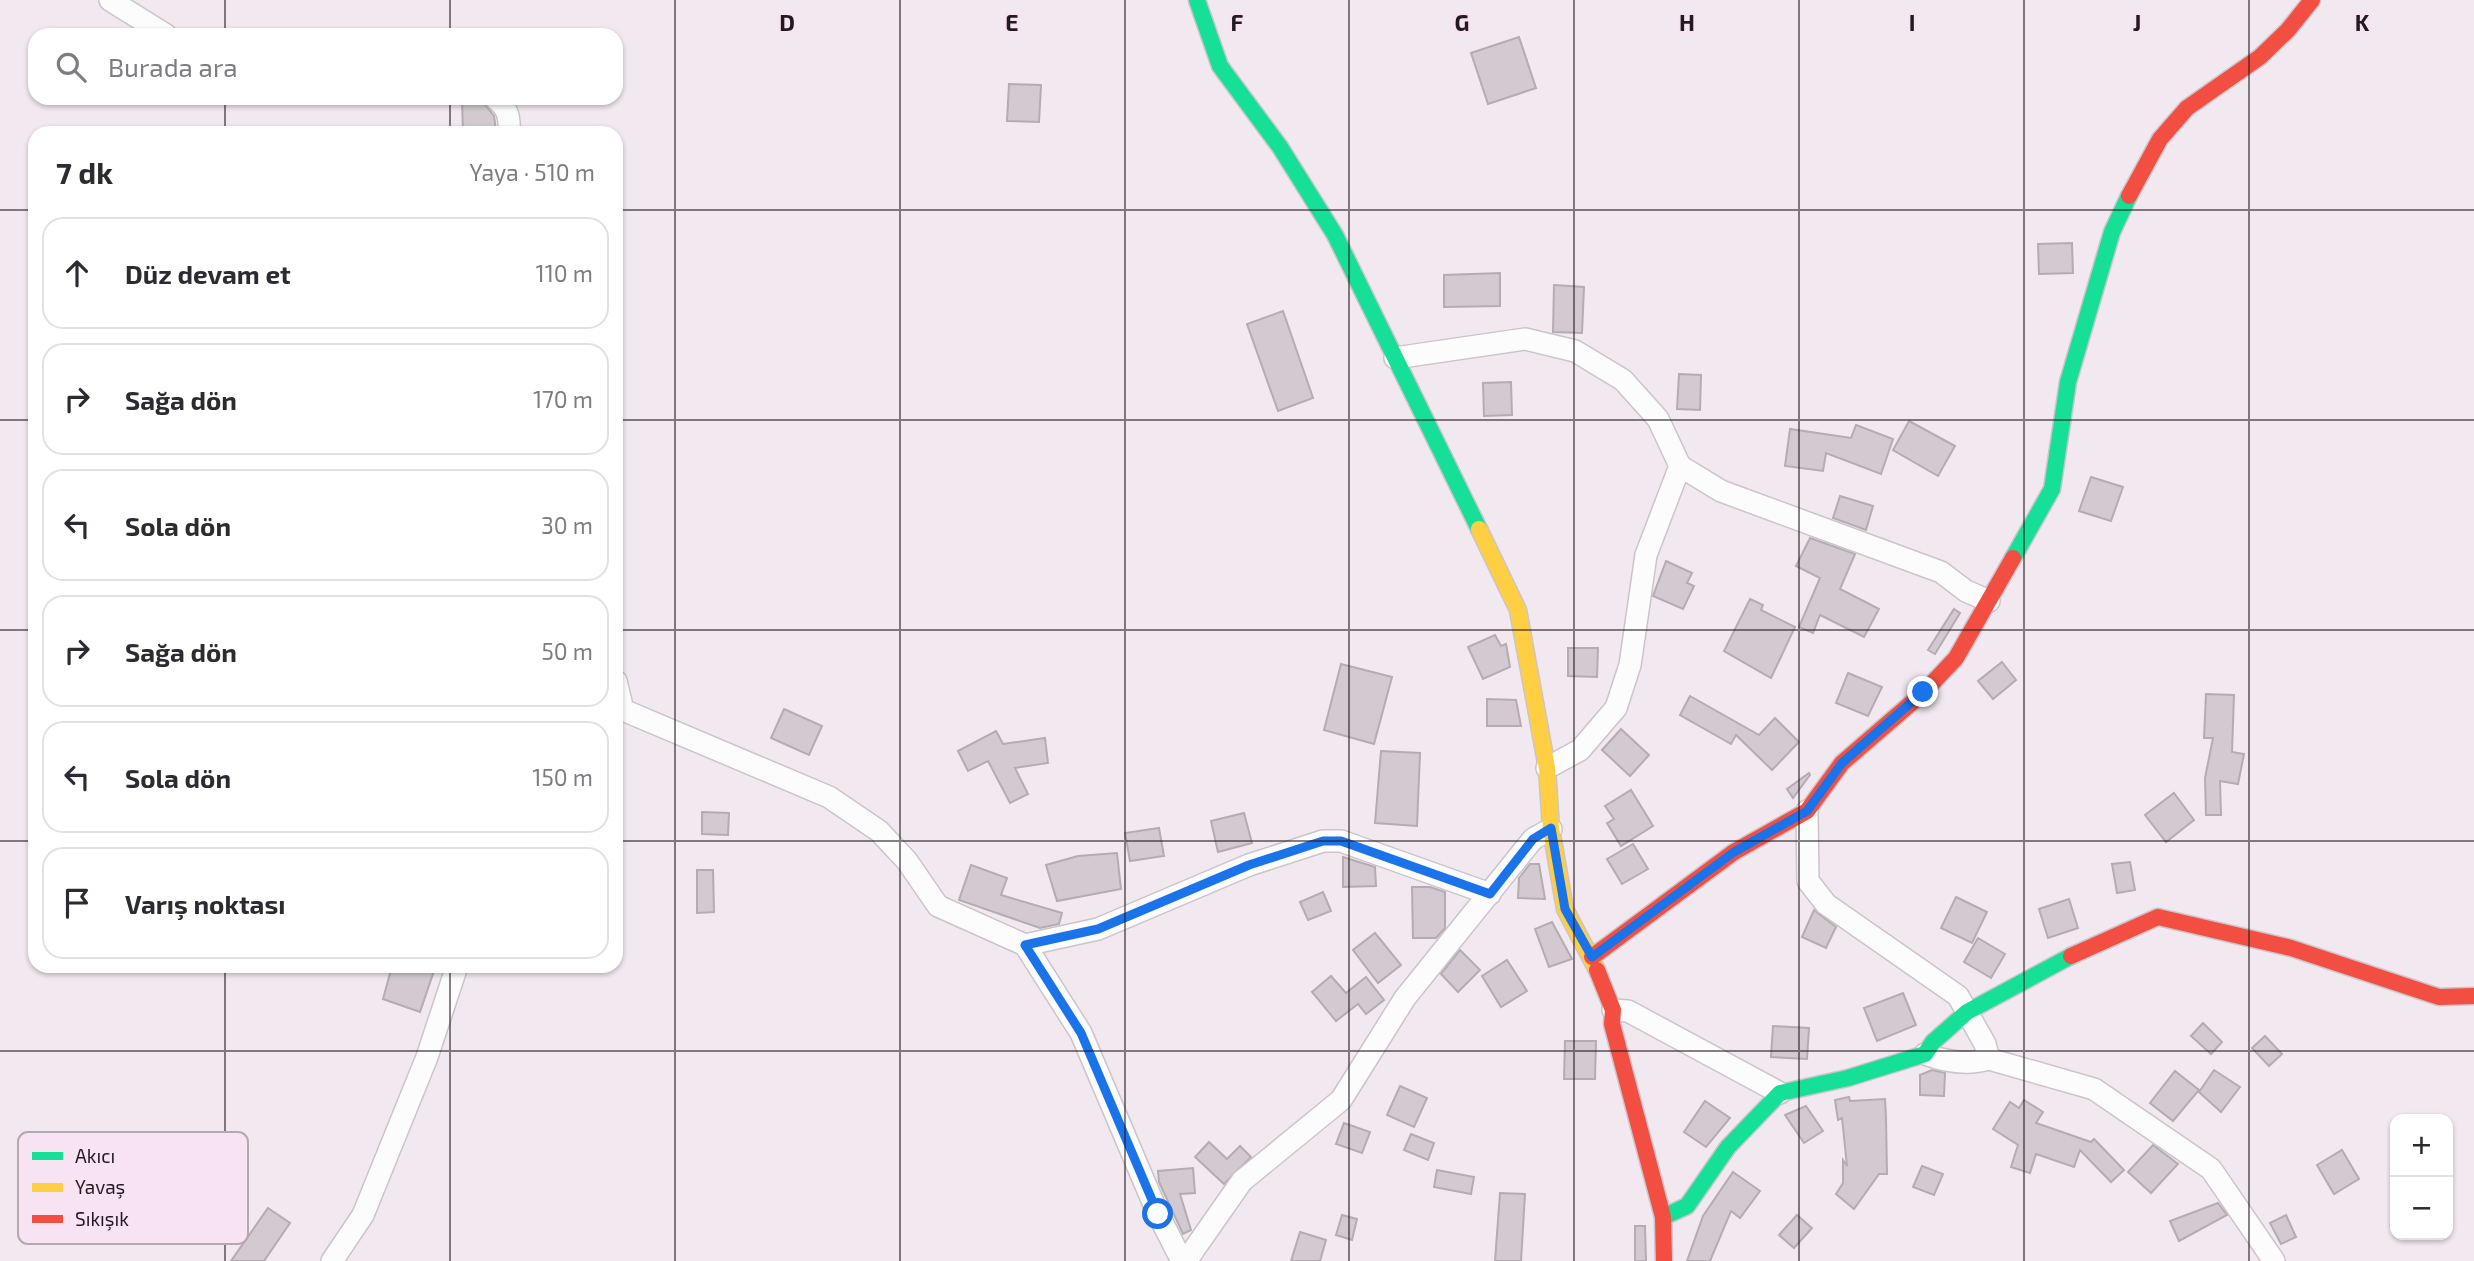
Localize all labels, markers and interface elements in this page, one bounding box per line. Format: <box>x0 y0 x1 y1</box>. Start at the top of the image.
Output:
text: D <box>779 8 795 36</box>
text: E <box>1005 8 1019 36</box>
text: F <box>1231 8 1244 36</box>
text: G <box>1455 8 1469 36</box>
text: H <box>1679 8 1695 36</box>
text: I <box>1909 8 1915 36</box>
text: J <box>2133 8 2141 36</box>
text: K <box>2355 8 2370 36</box>
search box <box>28 28 623 105</box>
icon: search <box>52 48 90 86</box>
text: Burada ara <box>108 51 238 82</box>
text: 7 dk <box>56 154 113 190</box>
text: Yaya · 510 m <box>470 158 595 186</box>
icon: ahead <box>58 254 96 292</box>
text: Düz devam et <box>125 258 291 289</box>
text: 110 m <box>536 259 593 287</box>
icon: right <box>58 380 96 418</box>
text: Sağa dön <box>125 384 237 415</box>
text: 170 m <box>533 385 593 413</box>
icon: left <box>58 506 96 544</box>
text: Sola dön <box>125 510 231 541</box>
text: 30 m <box>541 511 593 539</box>
icon: right <box>58 632 96 670</box>
text: Sağa dön <box>125 636 237 667</box>
text: 50 m <box>542 637 593 665</box>
route end <box>1907 676 1938 707</box>
icon: left <box>58 758 96 796</box>
text: Sola dön <box>125 762 231 793</box>
text: 150 m <box>532 763 593 791</box>
icon: arrive <box>58 884 96 922</box>
text: Varış noktası <box>125 888 285 919</box>
map controls <box>2390 1114 2453 1240</box>
button: + <box>2390 1114 2453 1177</box>
legend <box>18 1132 248 1244</box>
text: Akıcı <box>75 1144 115 1167</box>
text: Yavaş <box>75 1175 125 1199</box>
button: − <box>2390 1177 2453 1240</box>
route start <box>1142 1198 1173 1229</box>
text: Sıkışık <box>75 1207 129 1231</box>

